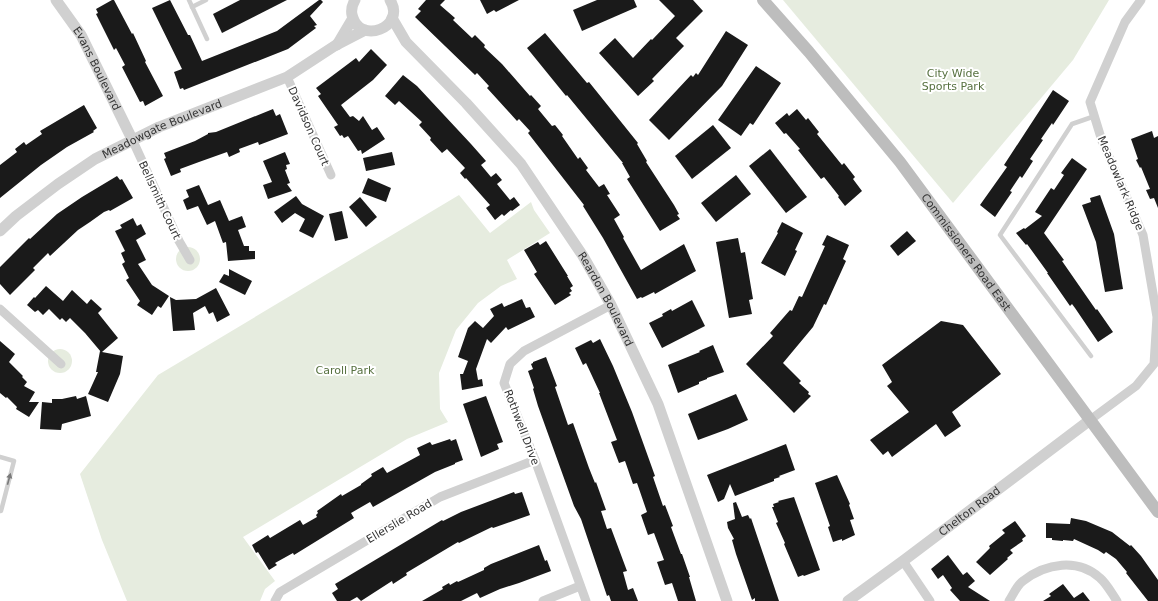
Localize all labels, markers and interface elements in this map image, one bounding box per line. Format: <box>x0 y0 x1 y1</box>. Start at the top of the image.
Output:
street label: Evans Boulevard <box>70 24 123 113</box>
park label: City Wide Sports Park <box>922 67 985 93</box>
street label: Davidson Court <box>285 85 332 168</box>
street label: Meadowgate Boulevard <box>100 97 224 161</box>
street label: Meadowlark Ridge <box>1095 134 1146 233</box>
street label: Bellsmith Court <box>136 159 184 242</box>
street label: Commissioners Road East <box>918 191 1014 314</box>
street label: Reardon Boulevard <box>575 249 636 348</box>
park label: Caroll Park <box>316 364 375 377</box>
street label: Rothwell Drive <box>501 388 542 467</box>
one-way arrow <box>7 473 13 485</box>
street label: Chelton Road <box>936 484 1003 539</box>
street label: Ellerslie Road <box>364 497 434 546</box>

